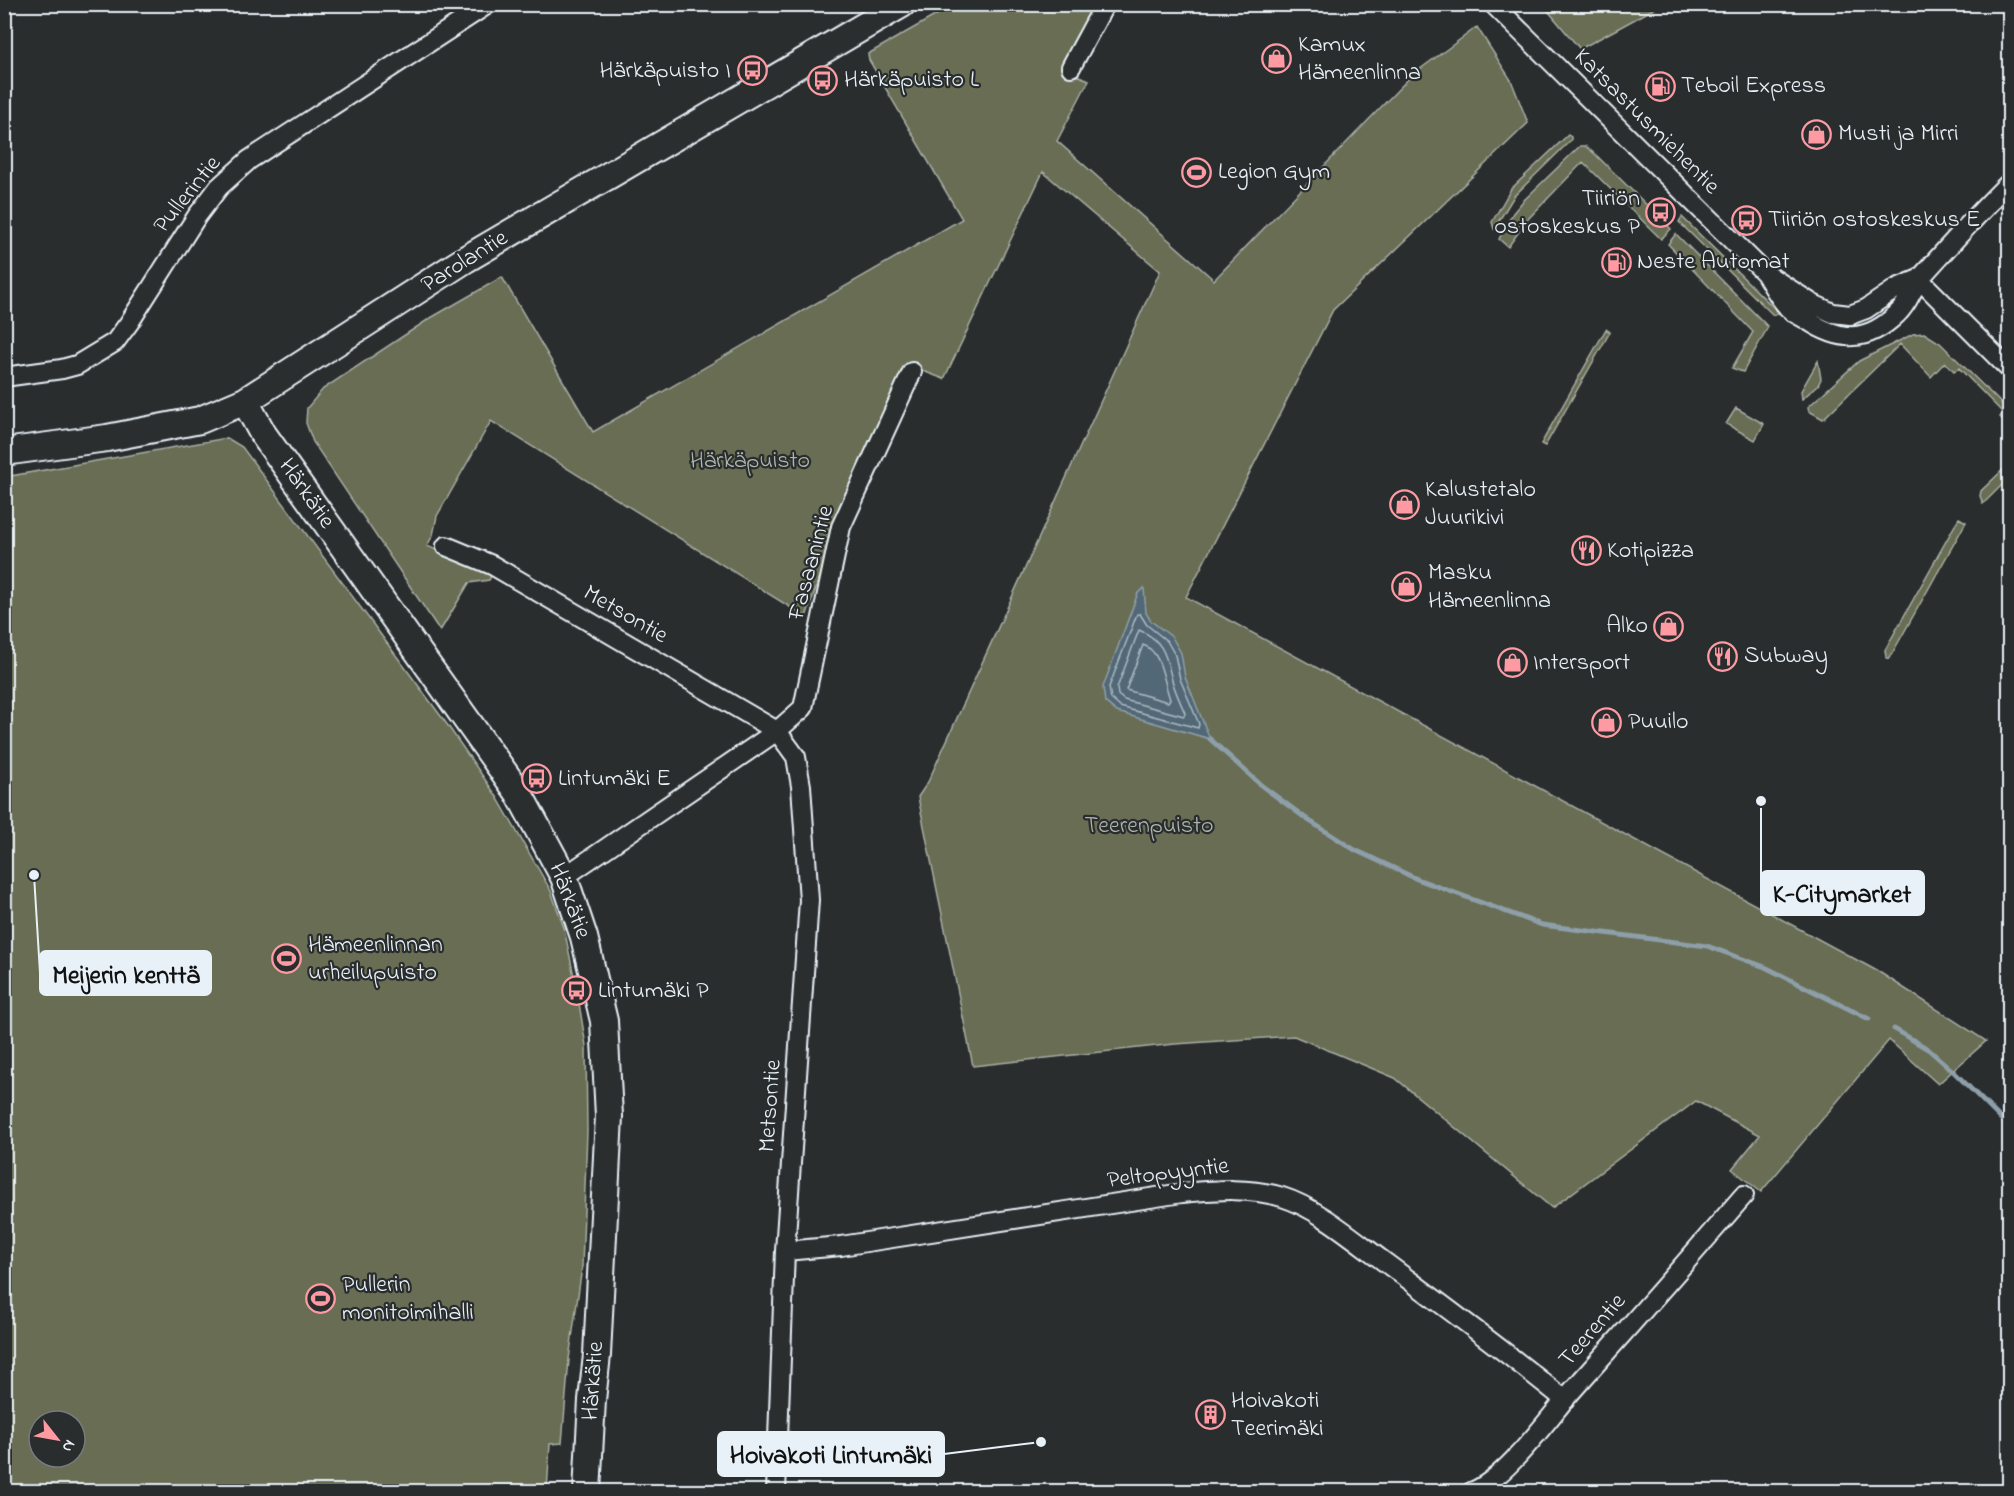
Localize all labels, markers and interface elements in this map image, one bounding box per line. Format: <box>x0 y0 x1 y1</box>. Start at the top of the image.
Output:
place label: Kamux Hämeenlinna <box>1298 28 1421 91</box>
street label: Katsastusmiehentie <box>1565 41 1727 203</box>
shop icon: Kamux Hämeenlinna <box>1261 43 1293 75</box>
place label: Härkäpuisto I <box>599 54 731 89</box>
bus stop icon: Härkäpuisto I <box>736 55 768 87</box>
place label: Härkäpuisto L <box>844 63 979 98</box>
bus stop icon: Härkäpuisto L <box>807 64 839 96</box>
place label: Teboil Express <box>1681 69 1826 104</box>
fuel station icon: Teboil Express <box>1644 70 1676 102</box>
place label: Musti ja Mirri <box>1838 117 1959 152</box>
shop icon: Musti ja Mirri <box>1801 118 1833 150</box>
street label: Pullerintie <box>146 148 231 242</box>
place label: Legion Gym <box>1218 155 1330 191</box>
sports icon: Legion Gym <box>1181 156 1213 188</box>
place label: Tiiriön ostoskeskus P <box>1494 182 1641 245</box>
bus stop icon: Tiiriön ostoskeskus P <box>1645 197 1677 229</box>
place label: Tiiriön ostoskeskus E <box>1768 203 1980 238</box>
bus stop icon: Tiiriön ostoskeskus E <box>1731 204 1763 236</box>
street label: Parolantie <box>415 221 515 302</box>
place label: Neste Automat <box>1637 245 1790 280</box>
fuel station icon: Neste Automat <box>1600 246 1632 278</box>
park label: Härkäpuisto <box>690 444 810 479</box>
street label: Härkätie <box>269 451 343 537</box>
place label: Kalustetalo Juurikivi <box>1425 473 1536 536</box>
shop icon: Kalustetalo Juurikivi <box>1388 488 1420 520</box>
street label: Fasaanintie <box>780 501 844 625</box>
place label: Kotipizza <box>1607 534 1694 569</box>
restaurant icon: Kotipizza <box>1570 535 1602 567</box>
place label: Masku Hämeenlinna <box>1428 556 1551 619</box>
shop icon: Masku Hämeenlinna <box>1391 571 1423 603</box>
street label: Metsontie <box>576 577 674 654</box>
place label: Alko <box>1606 609 1648 644</box>
shop icon: Alko <box>1653 610 1685 642</box>
place label: Subway <box>1744 639 1828 675</box>
restaurant icon: Subway <box>1707 640 1739 672</box>
place label: Intersport <box>1533 646 1630 681</box>
shop icon: Intersport <box>1496 647 1528 679</box>
place label: Puuilo <box>1628 705 1689 740</box>
shop icon: Puuilo <box>1591 706 1623 738</box>
place label: Lintumäki E <box>558 762 671 797</box>
bus stop icon: Lintumäki E <box>521 763 553 795</box>
park label: Teerenpuisto <box>1084 809 1214 844</box>
street label: Härkätie <box>538 858 600 945</box>
callout: K-Citymarket <box>1761 871 1924 915</box>
text: K-Citymarket <box>1773 877 1912 915</box>
place label: Hämeenlinnan urheilupuisto <box>308 928 443 991</box>
sports icon: Hämeenlinnan urheilupuisto <box>271 943 303 975</box>
callout: Meijerin kenttä <box>40 951 211 995</box>
text: Meijerin kenttä <box>52 958 201 996</box>
place label: Lintumäki P <box>598 974 709 1009</box>
bus stop icon: Lintumäki P <box>561 975 593 1007</box>
street label: Metsontie <box>750 1058 792 1154</box>
street label: Peltopyyntie <box>1105 1149 1231 1200</box>
place label: Pullerin monitoimihalli <box>342 1268 474 1331</box>
sports icon: Pullerin monitoimihalli <box>305 1283 337 1315</box>
street label: Teerentie <box>1551 1286 1635 1376</box>
street label: Härkätie <box>574 1340 614 1422</box>
place label: Hoivakoti Teerimäki <box>1231 1384 1324 1447</box>
building icon: Hoivakoti Teerimäki <box>1194 1399 1226 1431</box>
north arrow <box>27 1409 87 1469</box>
callout: Hoivakoti Lintumäki <box>718 1432 944 1476</box>
text: N <box>55 1435 81 1457</box>
text: Hoivakoti Lintumäki <box>730 1438 932 1476</box>

